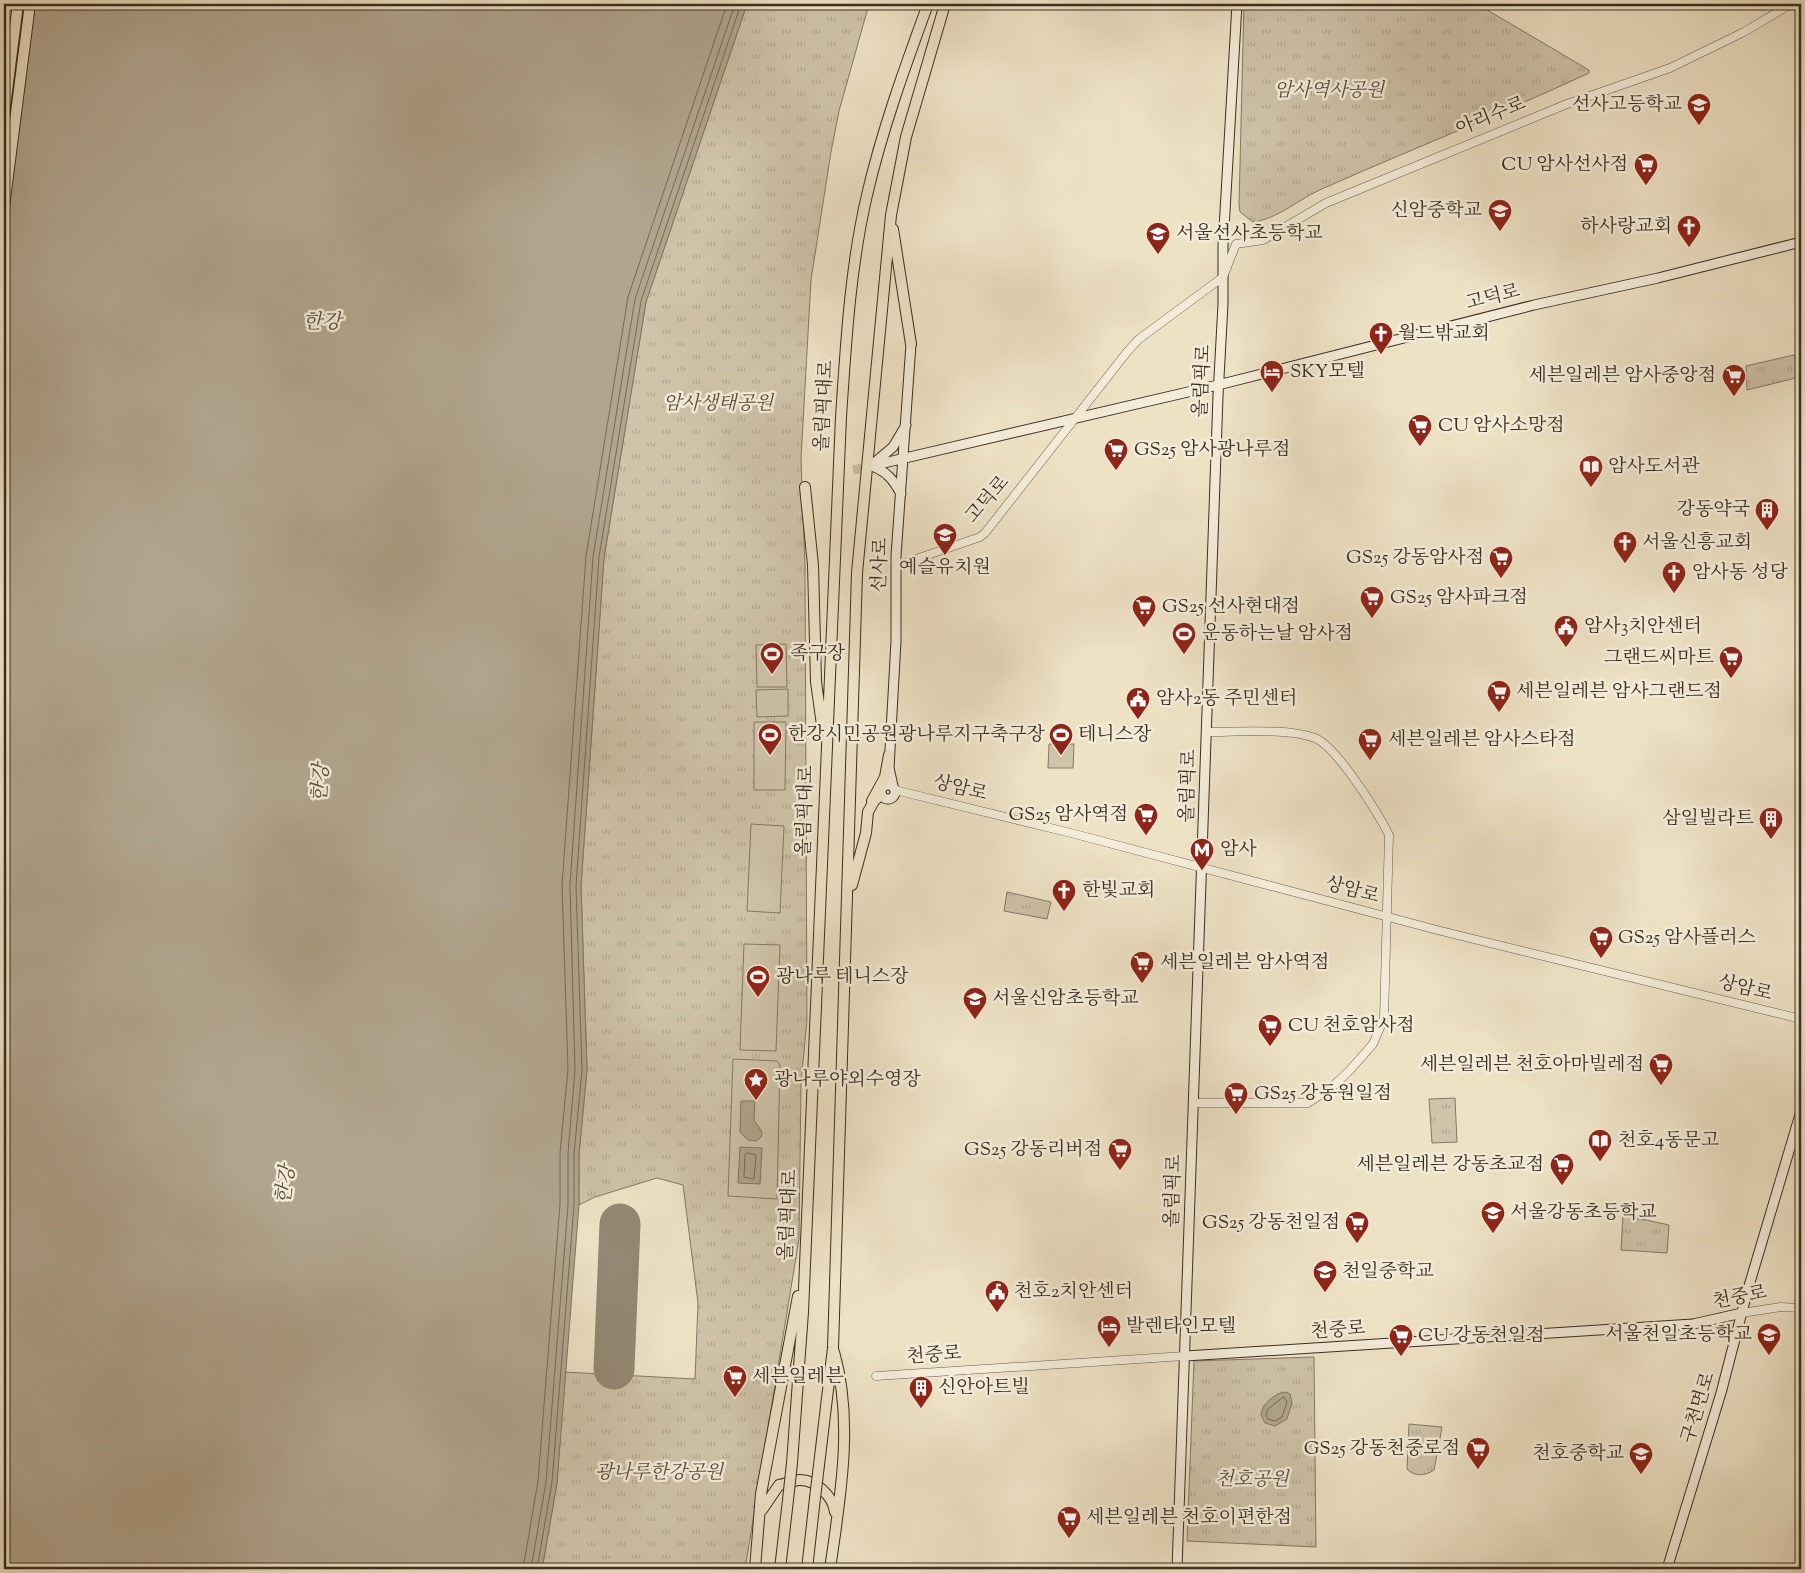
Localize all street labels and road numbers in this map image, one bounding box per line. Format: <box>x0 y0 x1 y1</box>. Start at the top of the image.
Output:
street label: 아리수로 <box>1452 91 1530 143</box>
street label: 고덕로 <box>1463 278 1523 318</box>
street label: 올림픽로 <box>1188 344 1218 418</box>
street label: 올림픽대로 <box>809 359 841 453</box>
street label: 고덕로 <box>960 470 1016 530</box>
street label: 선사로 <box>867 537 895 593</box>
street label: 올림픽로 <box>1174 749 1204 823</box>
street label: 올림픽대로 <box>791 765 821 857</box>
street label: 상암로 <box>930 769 990 809</box>
street label: 상암로 <box>1322 871 1382 911</box>
street label: 상암로 <box>1715 969 1775 1009</box>
street label: 올림픽로 <box>1159 1154 1189 1228</box>
street label: 올림픽대로 <box>773 1168 805 1262</box>
street label: 천중로 <box>1710 1279 1770 1317</box>
street label: 천중로 <box>1310 1316 1366 1346</box>
street label: 천중로 <box>906 1341 962 1371</box>
street label: 구천면로 <box>1675 1369 1723 1447</box>

